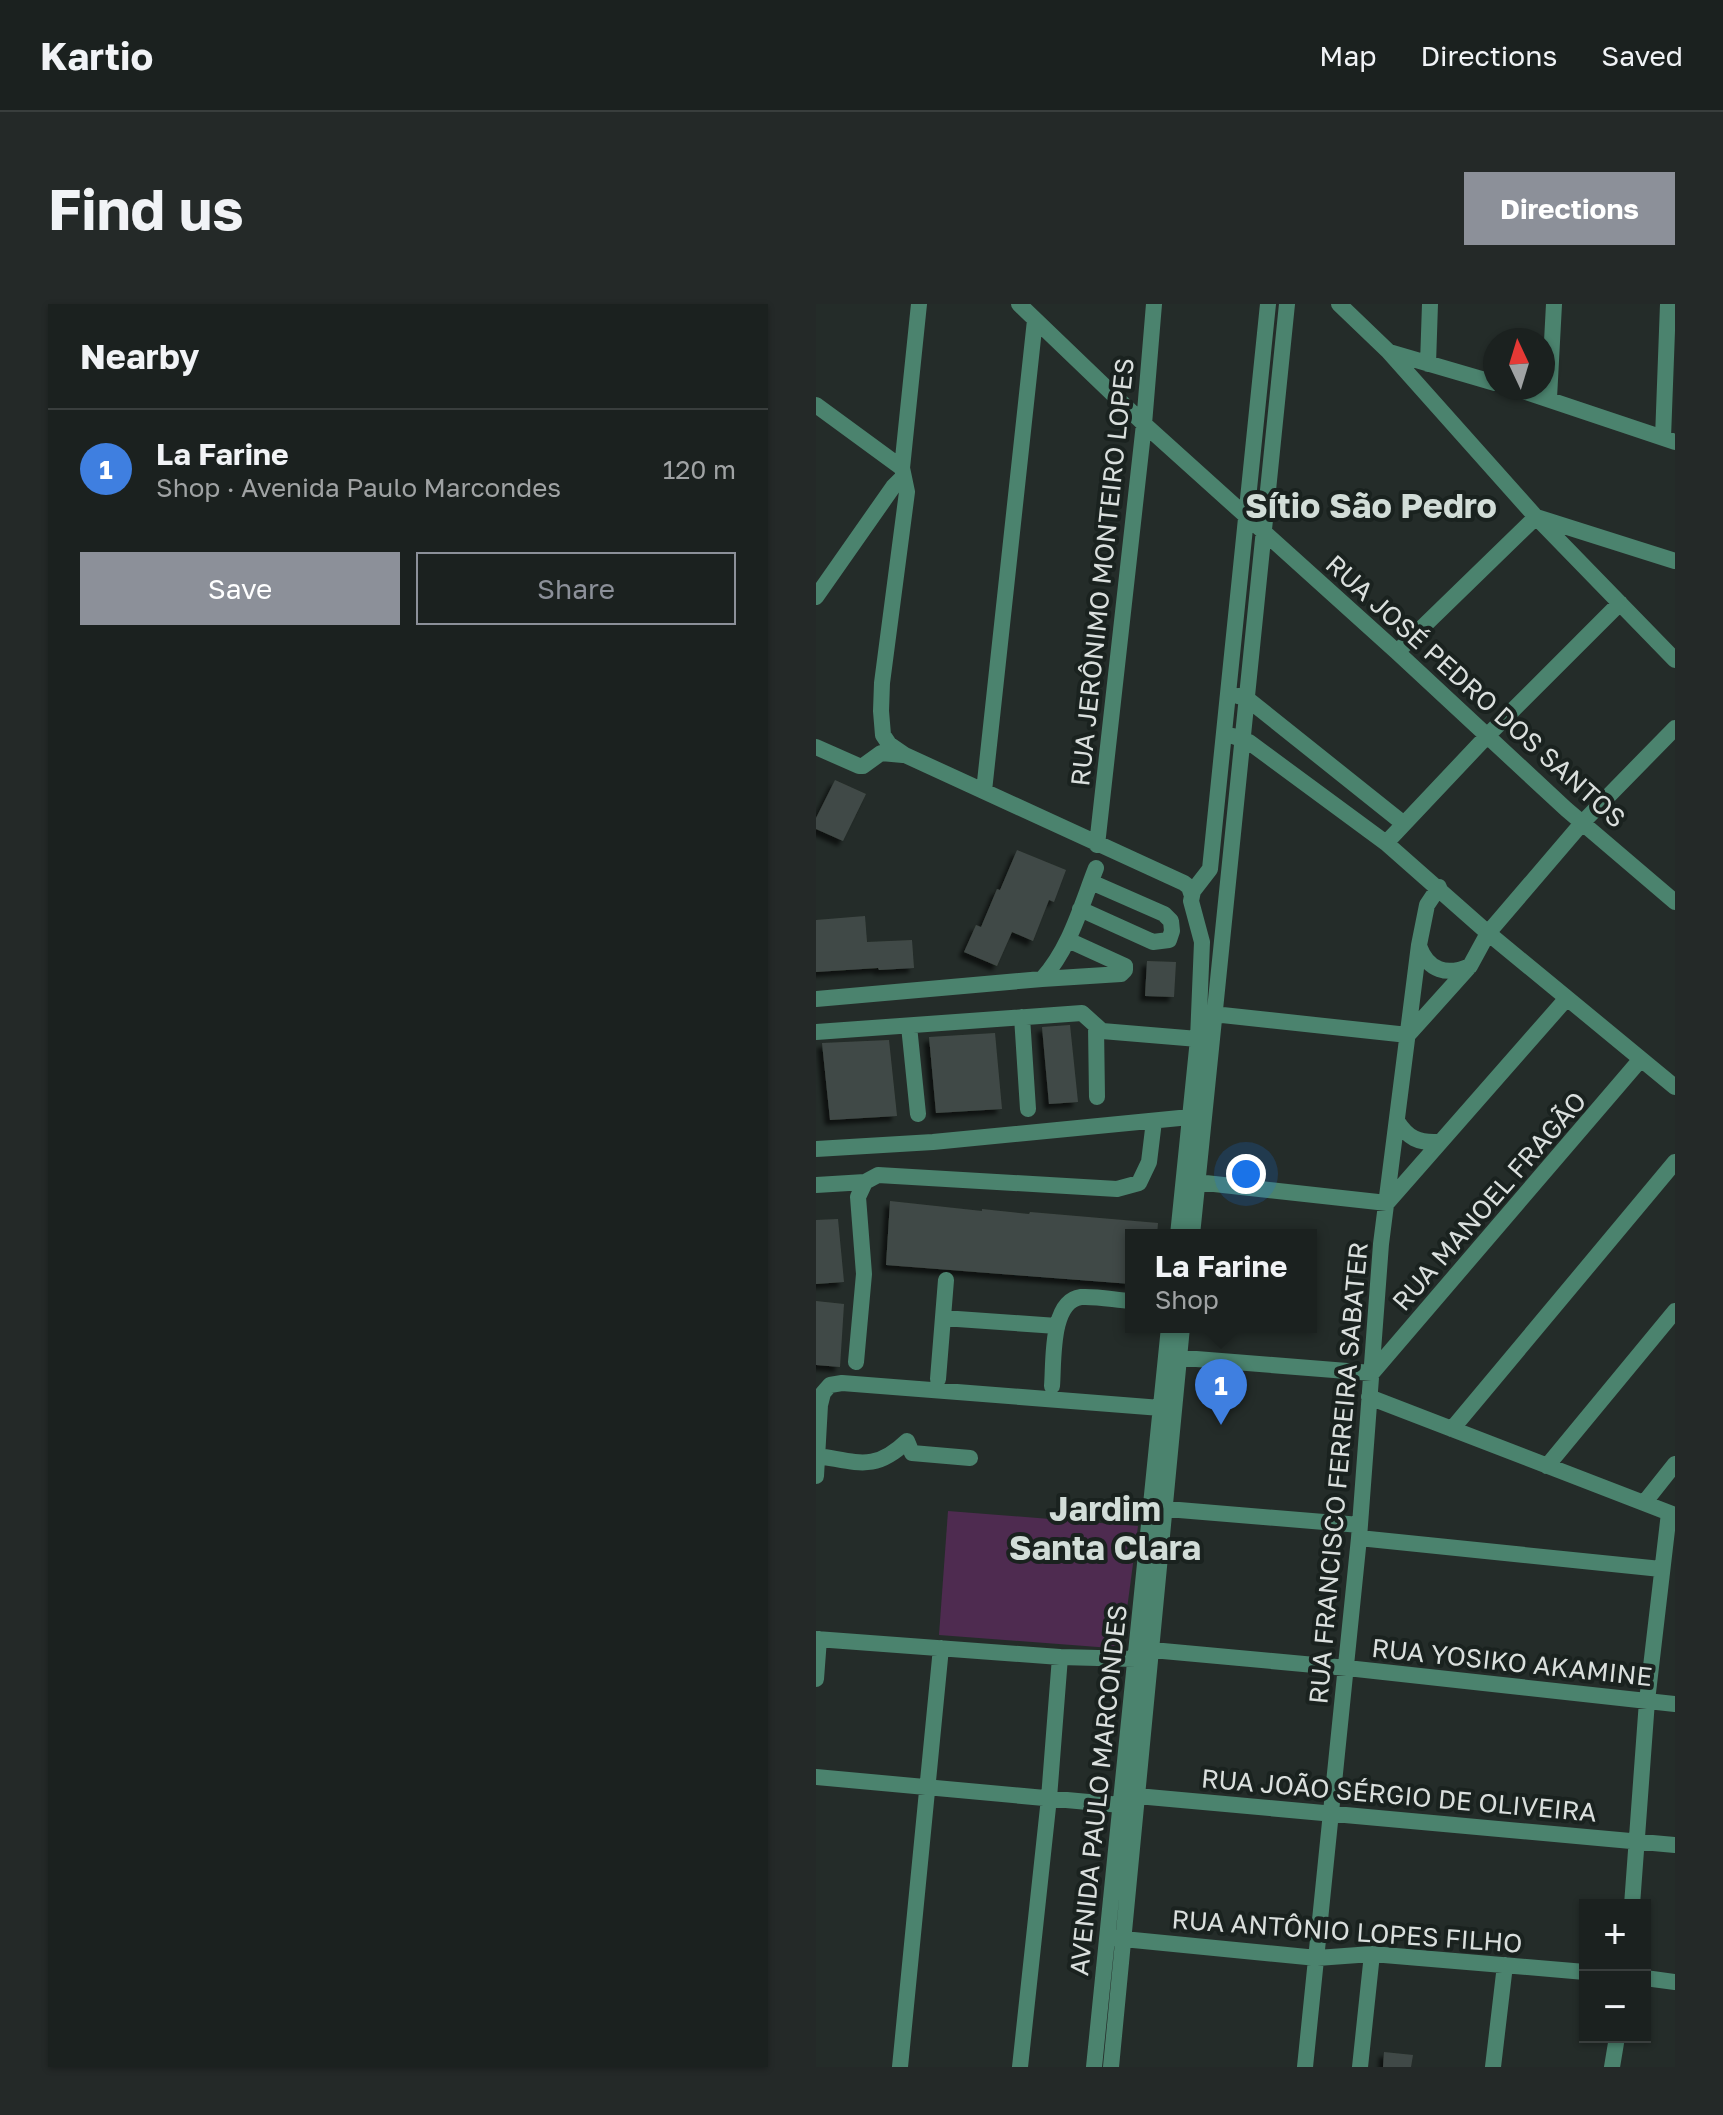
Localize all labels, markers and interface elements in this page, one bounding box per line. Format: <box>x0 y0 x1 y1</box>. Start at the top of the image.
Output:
text: Kartio <box>40 33 153 78</box>
text: Map <box>1319 39 1376 72</box>
text: Directions <box>1420 39 1557 72</box>
text: Saved <box>1601 39 1683 72</box>
button: Directions <box>1464 172 1675 245</box>
text: Find us <box>48 175 244 242</box>
north arrow <box>1483 328 1555 400</box>
text: Nearby <box>80 336 200 376</box>
street label: RUA JERÔNIMO MONTEIRO LOPES <box>1064 356 1140 788</box>
text: La Farine <box>156 436 289 472</box>
text: 1 <box>99 454 113 485</box>
text: 120 m <box>663 454 736 485</box>
text: Shop · Avenida Paulo Marcondes <box>156 472 561 503</box>
district label: Sítio São Pedro <box>1245 485 1497 525</box>
street label: RUA JOSÉ PEDRO DOS SANTOS <box>1320 548 1632 834</box>
button: Save <box>80 552 400 625</box>
button: Share <box>416 552 736 625</box>
street label: RUA MANOEL FRAGÃO <box>1386 1085 1592 1317</box>
your location <box>1226 1154 1266 1194</box>
popup <box>1125 1229 1317 1333</box>
street label: RUA FRANCISCO FERREIRA SABATER <box>1302 1241 1374 1705</box>
text: La Farine <box>1155 1248 1287 1284</box>
text: Shop <box>1155 1284 1219 1315</box>
pin: 1 <box>1195 1359 1247 1425</box>
district label: Jardim Santa Clara <box>1009 1488 1201 1567</box>
street label: AVENIDA PAULO MARCONDES <box>1063 1603 1133 1977</box>
street label: RUA YOSIKO AKAMINE <box>1370 1632 1654 1692</box>
street label: RUA JOÃO SÉRGIO DE OLIVEIRA <box>1200 1762 1598 1828</box>
map controls <box>1579 1899 1651 2043</box>
button: + <box>1579 1899 1651 1971</box>
street label: RUA ANTÔNIO LOPES FILHO <box>1170 1903 1524 1959</box>
button: − <box>1579 1971 1651 2043</box>

